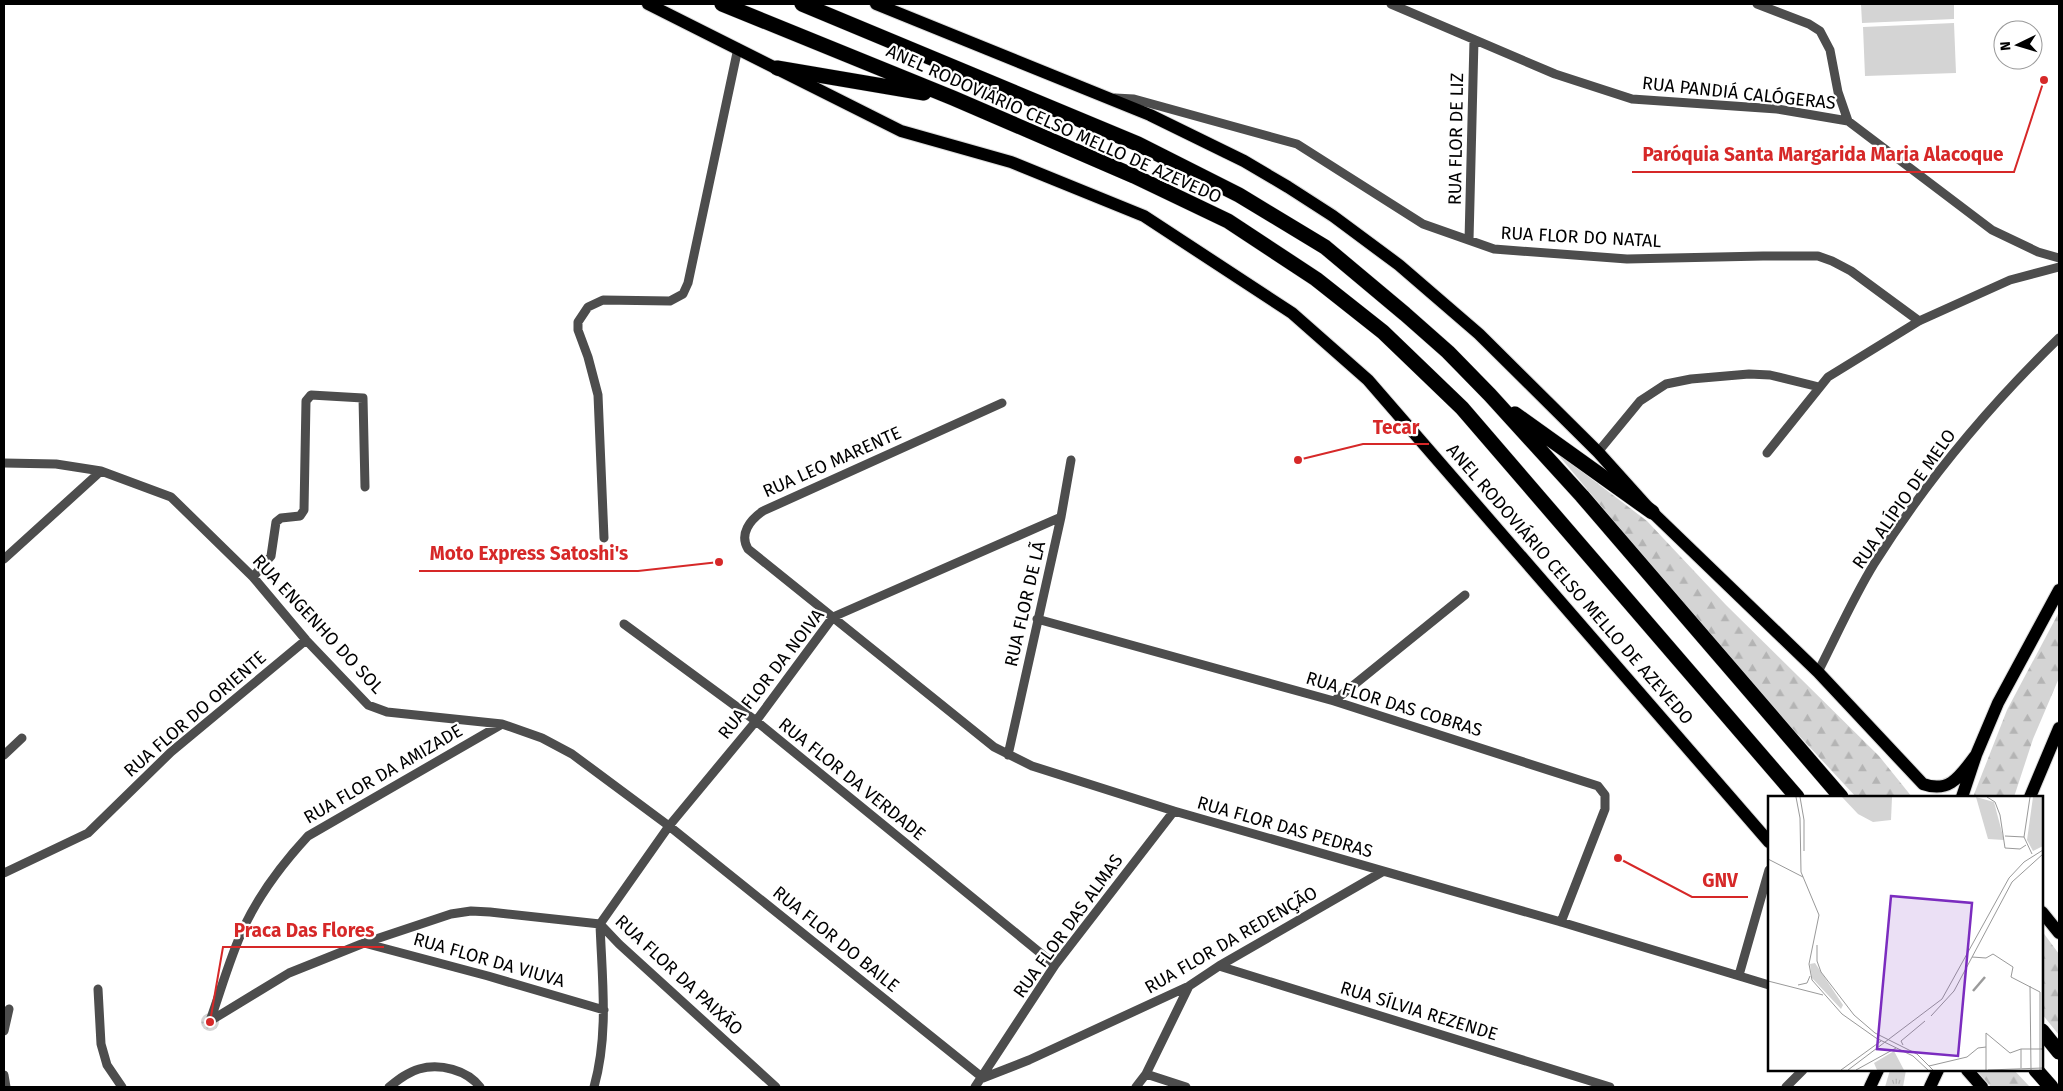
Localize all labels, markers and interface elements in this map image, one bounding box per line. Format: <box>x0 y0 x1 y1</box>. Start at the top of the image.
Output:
north arrow <box>1993 20 2043 70</box>
street label: ANEL RODOVIÁRIO CELSO MELLO DE AZEVEDO <box>883 39 1225 208</box>
text: N <box>1997 41 2014 51</box>
street label: RUA PANDIÁ CALÓGERAS <box>1641 71 1837 114</box>
street label: RUA FLOR DE LIZ <box>1444 73 1468 205</box>
callout: Paróquia Santa Margarida Maria Alacoque <box>1632 138 2014 172</box>
text: Paróquia Santa Margarida Maria Alacoque <box>1642 143 2004 166</box>
street label: RUA FLOR DO NATAL <box>1500 222 1662 252</box>
callout: Tecar <box>1363 410 1429 444</box>
text: Tecar <box>1373 416 1420 439</box>
street label: RUA LEO MARENTE <box>759 422 905 502</box>
street label: RUA ALÍPIO DE MELO <box>1847 424 1960 573</box>
street label: ANEL RODOVIÁRIO CELSO MELLO DE AZEVEDO <box>1442 439 1699 729</box>
callout: Moto Express Satoshi's <box>419 537 638 571</box>
street label: RUA FLOR DE LÃ <box>999 538 1050 669</box>
text: Moto Express Satoshi's <box>430 542 628 565</box>
street label: RUA ENGENHO DO SOL <box>248 550 388 698</box>
street label: RUA FLOR DA NOIVA <box>713 604 829 744</box>
street label: RUA FLOR DO ORIENTE <box>119 646 271 782</box>
street label: RUA FLOR DAS COBRAS <box>1303 667 1485 741</box>
street label: RUA FLOR DA VERDADE <box>774 713 930 845</box>
street label: RUA FLOR DA AMIZADE <box>300 720 466 828</box>
street label: RUA FLOR DAS PEDRAS <box>1195 791 1376 863</box>
inset map <box>1768 796 2043 1071</box>
street label: RUA FLOR DAS ALMAS <box>1008 850 1128 1002</box>
callout: GNV <box>1692 863 1748 897</box>
text: GNV <box>1702 869 1739 892</box>
street label: RUA FLOR DO BAILE <box>768 881 904 997</box>
street label: RUA FLOR DA REDENÇÃO <box>1140 881 1321 999</box>
street label: RUA FLOR DA PAIXÃO <box>611 909 748 1040</box>
callout: Praca Das Flores <box>223 913 384 947</box>
text: Praca Das Flores <box>234 919 374 942</box>
street label: RUA FLOR DA VIUVA <box>411 928 568 992</box>
street label: RUA SÍLVIA REZENDE <box>1338 976 1501 1045</box>

